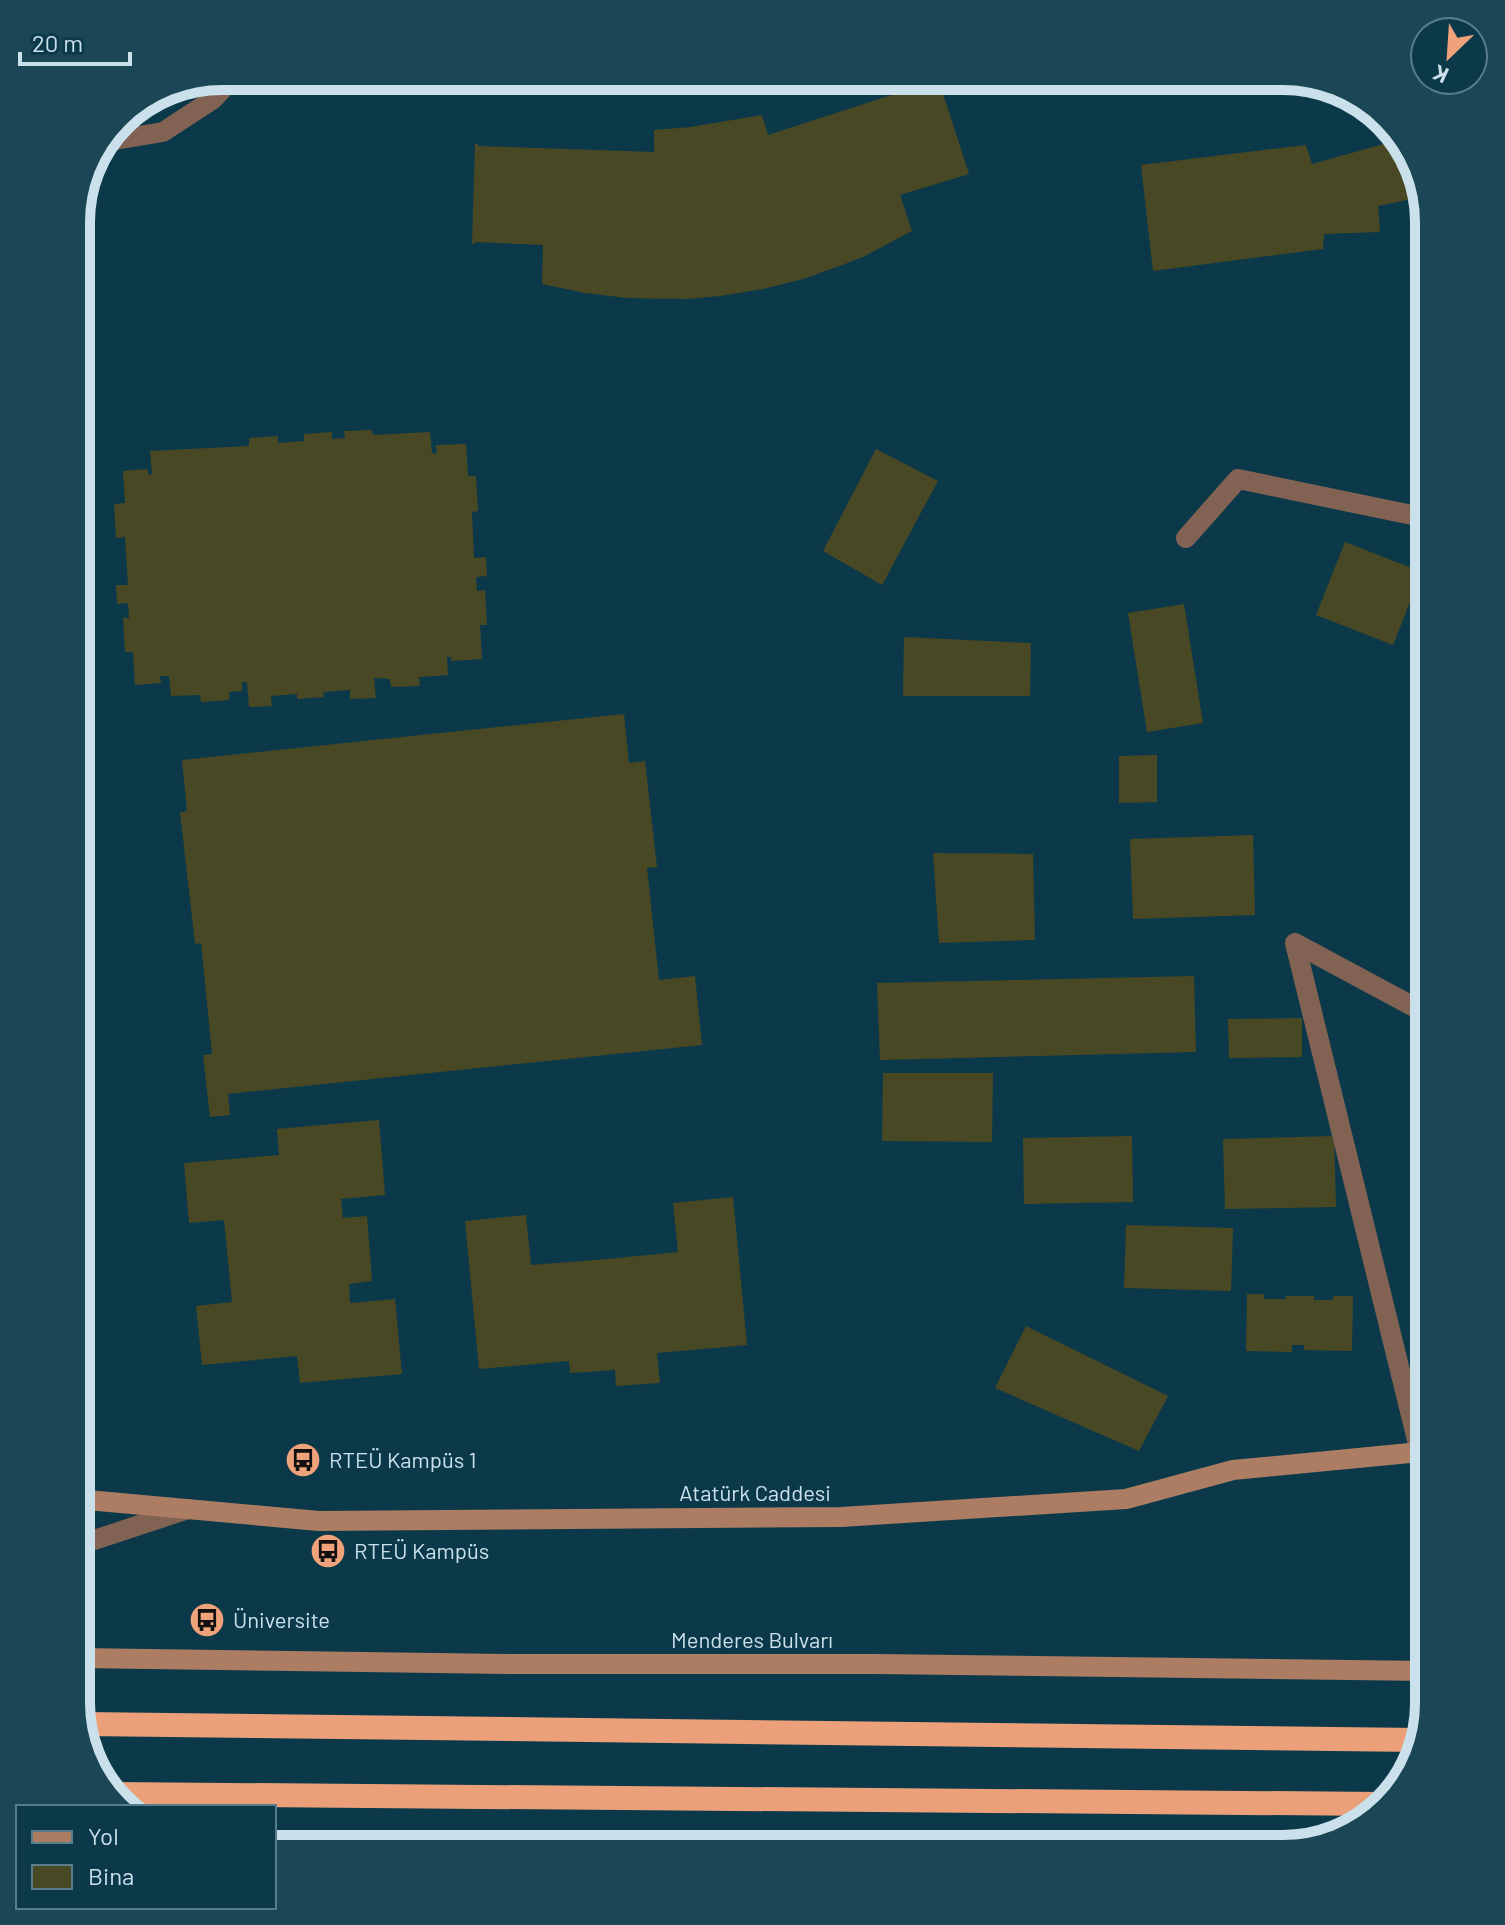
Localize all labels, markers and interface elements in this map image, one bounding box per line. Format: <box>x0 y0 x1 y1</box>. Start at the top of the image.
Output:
scale bar <box>20 16 130 66</box>
north arrow <box>1409 16 1489 96</box>
text: 20 m <box>32 28 83 57</box>
text: K <box>1428 60 1452 90</box>
bus stop icon: RTEÜ Kampüs 1 <box>284 1441 322 1479</box>
place label: RTEÜ Kampüs 1 <box>329 1446 477 1472</box>
street label: Atatürk Caddesi <box>679 1479 831 1505</box>
bus stop icon: RTEÜ Kampüs <box>309 1532 347 1570</box>
place label: RTEÜ Kampüs <box>354 1537 489 1563</box>
bus stop icon: Üniversite <box>188 1601 226 1639</box>
place label: Üniversite <box>233 1606 330 1632</box>
street label: Menderes Bulvarı <box>671 1626 833 1652</box>
legend <box>16 1805 276 1909</box>
text: Yol <box>88 1821 119 1850</box>
text: Bina <box>88 1861 134 1890</box>

